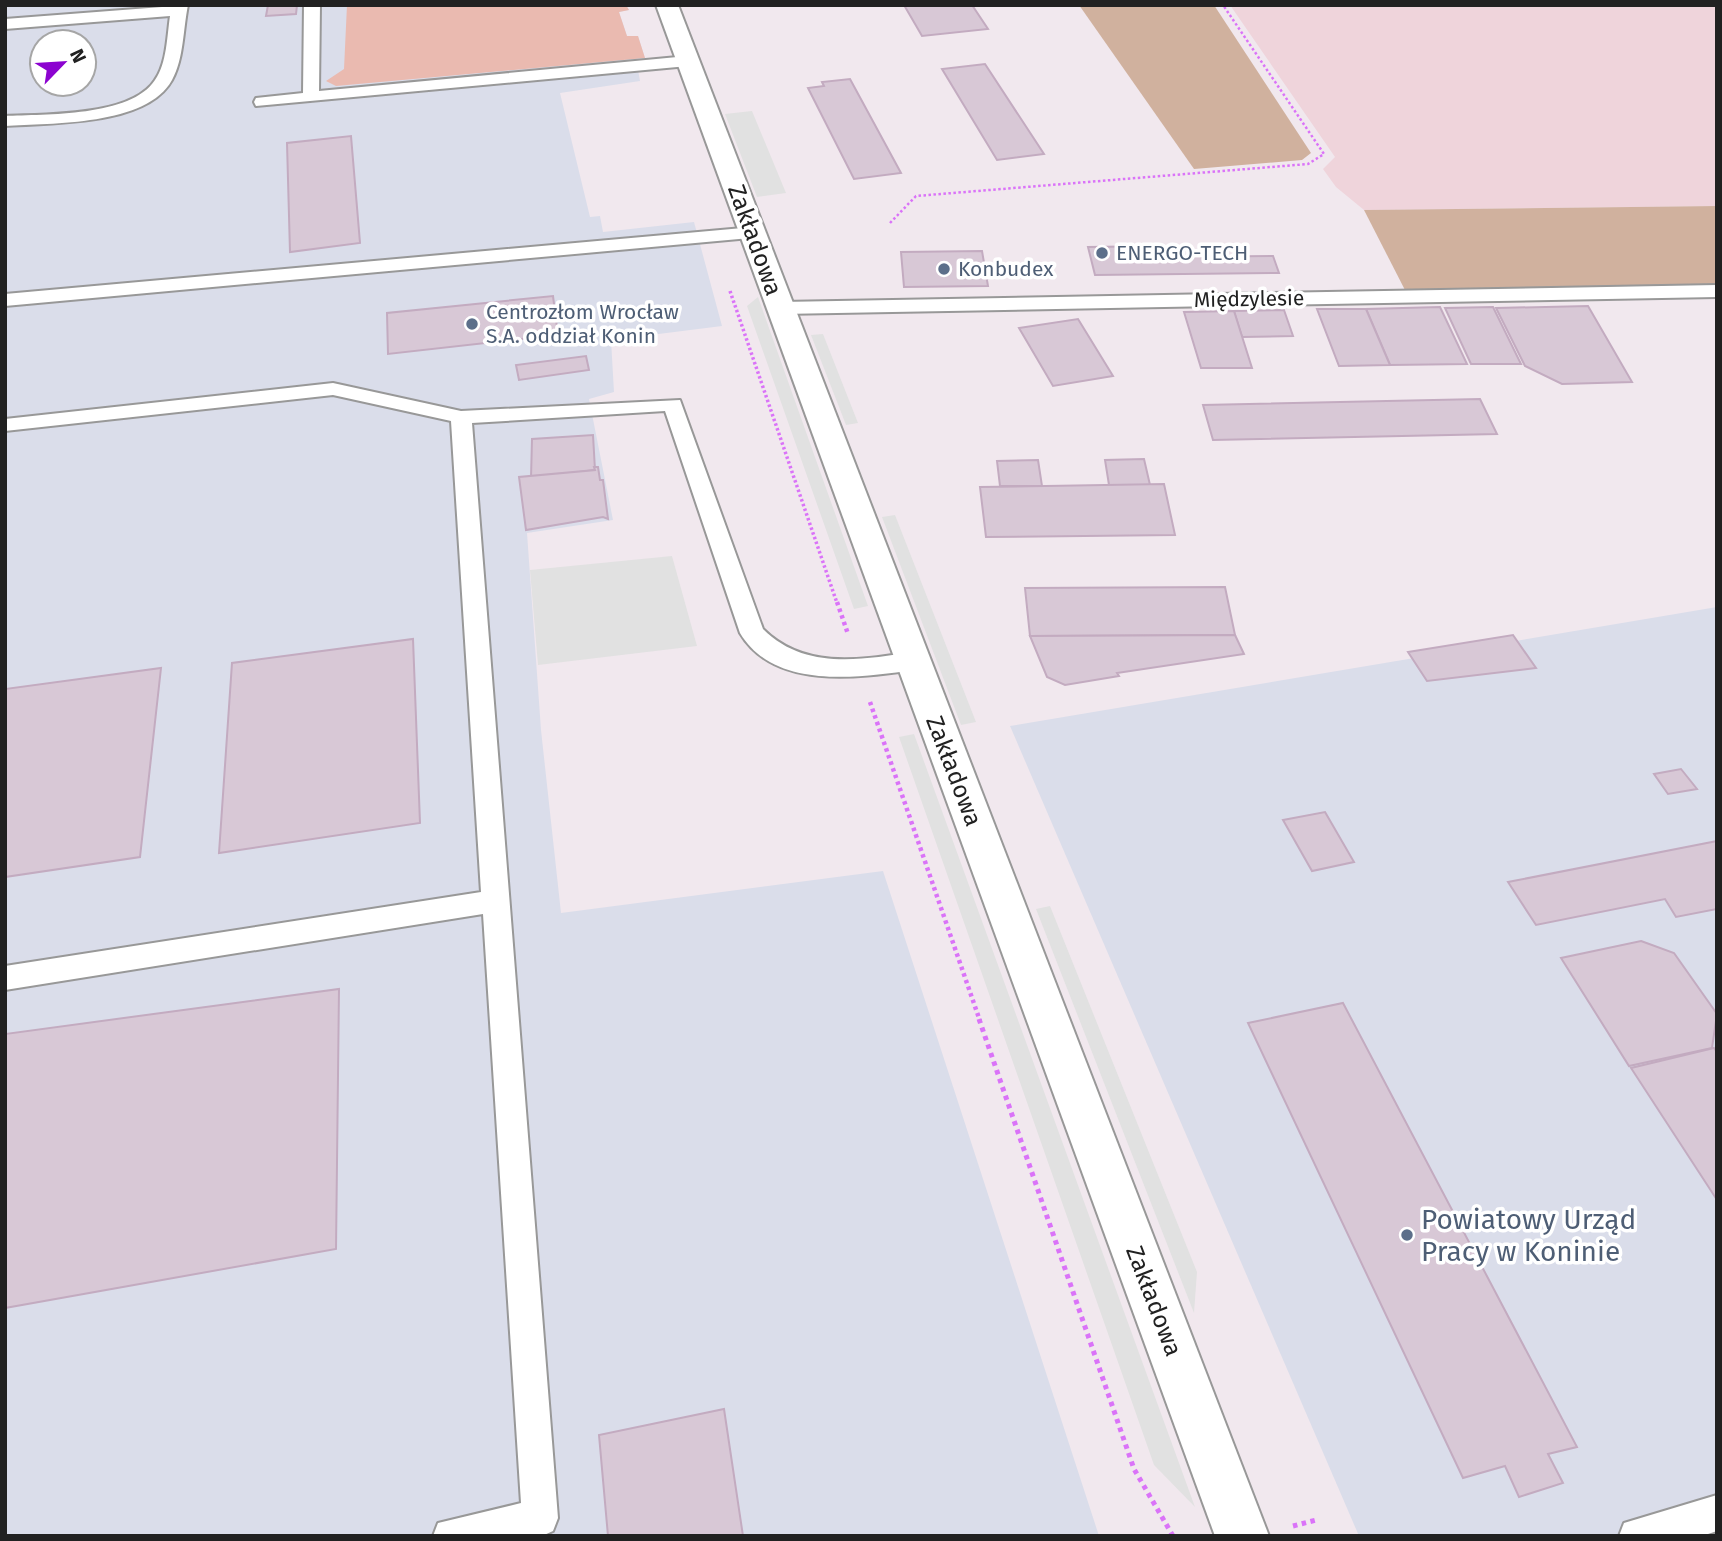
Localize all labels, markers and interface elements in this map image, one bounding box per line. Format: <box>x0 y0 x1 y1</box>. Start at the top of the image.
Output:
north arrow <box>28 28 98 98</box>
text: N <box>65 45 91 67</box>
street label: Zakładowa <box>722 181 788 299</box>
place label: ENERGO-TECH <box>1116 240 1248 266</box>
marker: ENERGO-TECH <box>1094 245 1110 261</box>
place label: Konbudex <box>958 256 1054 282</box>
marker: Konbudex <box>936 261 952 277</box>
street label: Międzylesie <box>1194 285 1304 313</box>
place label: Centrozłom Wrocław S.A. oddział Konin <box>486 299 679 349</box>
marker: Centrozłom Wrocław S.A. oddział Konin <box>464 316 480 332</box>
street label: Zakładowa <box>920 712 988 830</box>
place label: Powiatowy Urząd Pracy w Koninie <box>1421 1203 1636 1268</box>
marker: Powiatowy Urząd Pracy w Koninie <box>1399 1227 1415 1243</box>
street label: Zakładowa <box>1120 1242 1188 1360</box>

